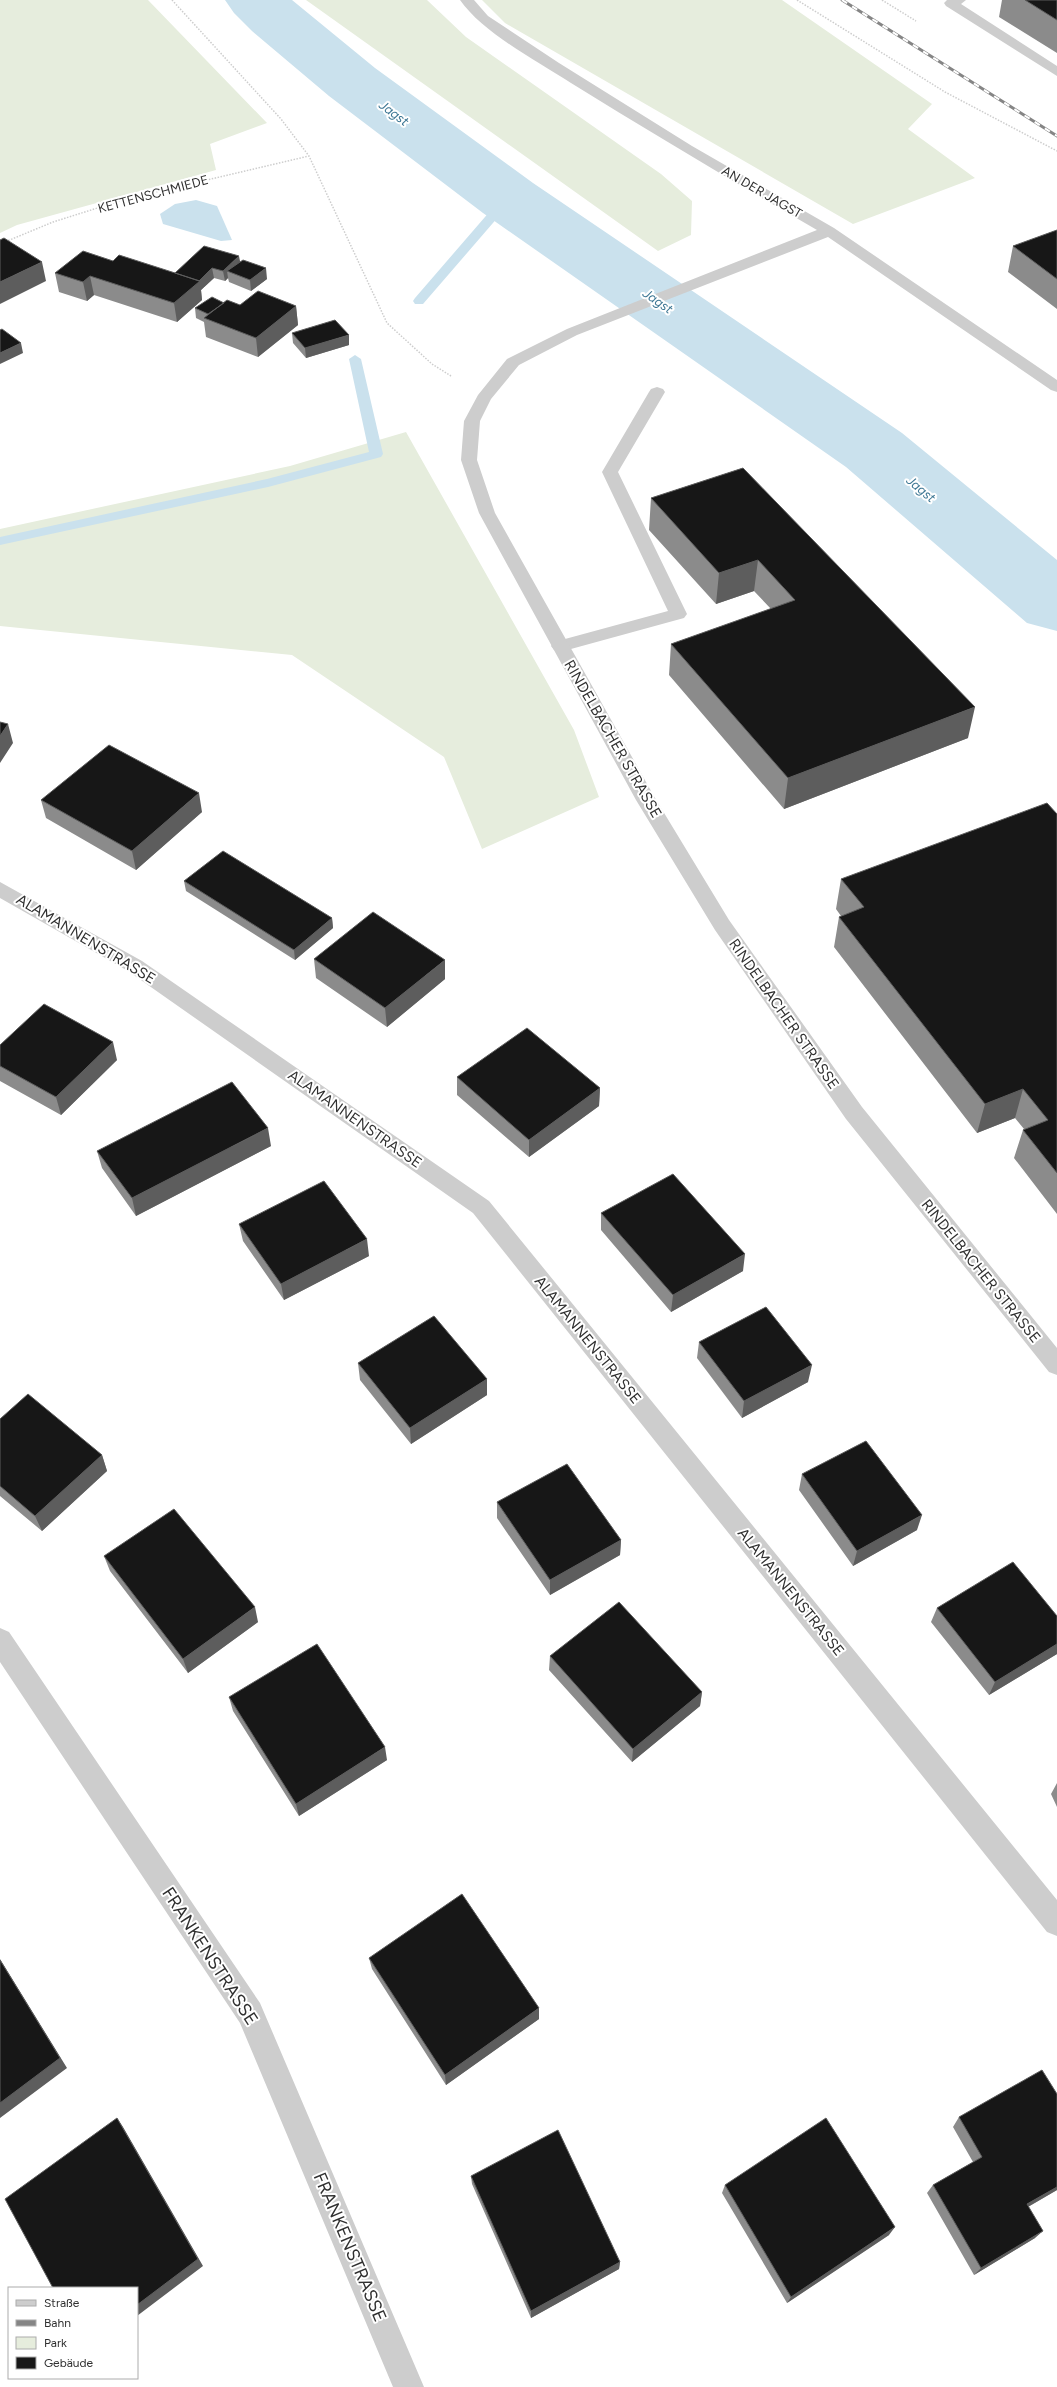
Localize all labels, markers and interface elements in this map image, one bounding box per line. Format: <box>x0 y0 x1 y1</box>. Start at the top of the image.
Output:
water label: Jagst <box>375 96 412 130</box>
street label: AN DER JAGST <box>719 163 806 221</box>
street label: KETTENSCHMIEDE <box>96 172 210 216</box>
water label: Jagst <box>639 285 677 317</box>
water label: Jagst <box>903 472 939 506</box>
street label: RINDELBACHER STRASSE <box>560 657 666 821</box>
street label: ALAMANNENSTRASSE <box>13 890 159 988</box>
street label: RINDELBACHER STRASSE <box>725 935 843 1093</box>
street label: ALAMANNENSTRASSE <box>285 1066 425 1172</box>
street label: RINDELBACHER STRASSE <box>918 1196 1044 1346</box>
street label: ALAMANNENSTRASSE <box>531 1273 645 1407</box>
street label: ALAMANNENSTRASSE <box>734 1525 848 1659</box>
street label: FRANKENSTRASSE <box>157 1883 263 2029</box>
street label: FRANKENSTRASSE <box>309 2169 391 2325</box>
legend <box>8 2287 138 2379</box>
text: Straße <box>44 2296 80 2310</box>
text: Bahn <box>44 2316 71 2330</box>
text: Park <box>44 2336 67 2350</box>
text: Gebäude <box>44 2356 94 2370</box>

